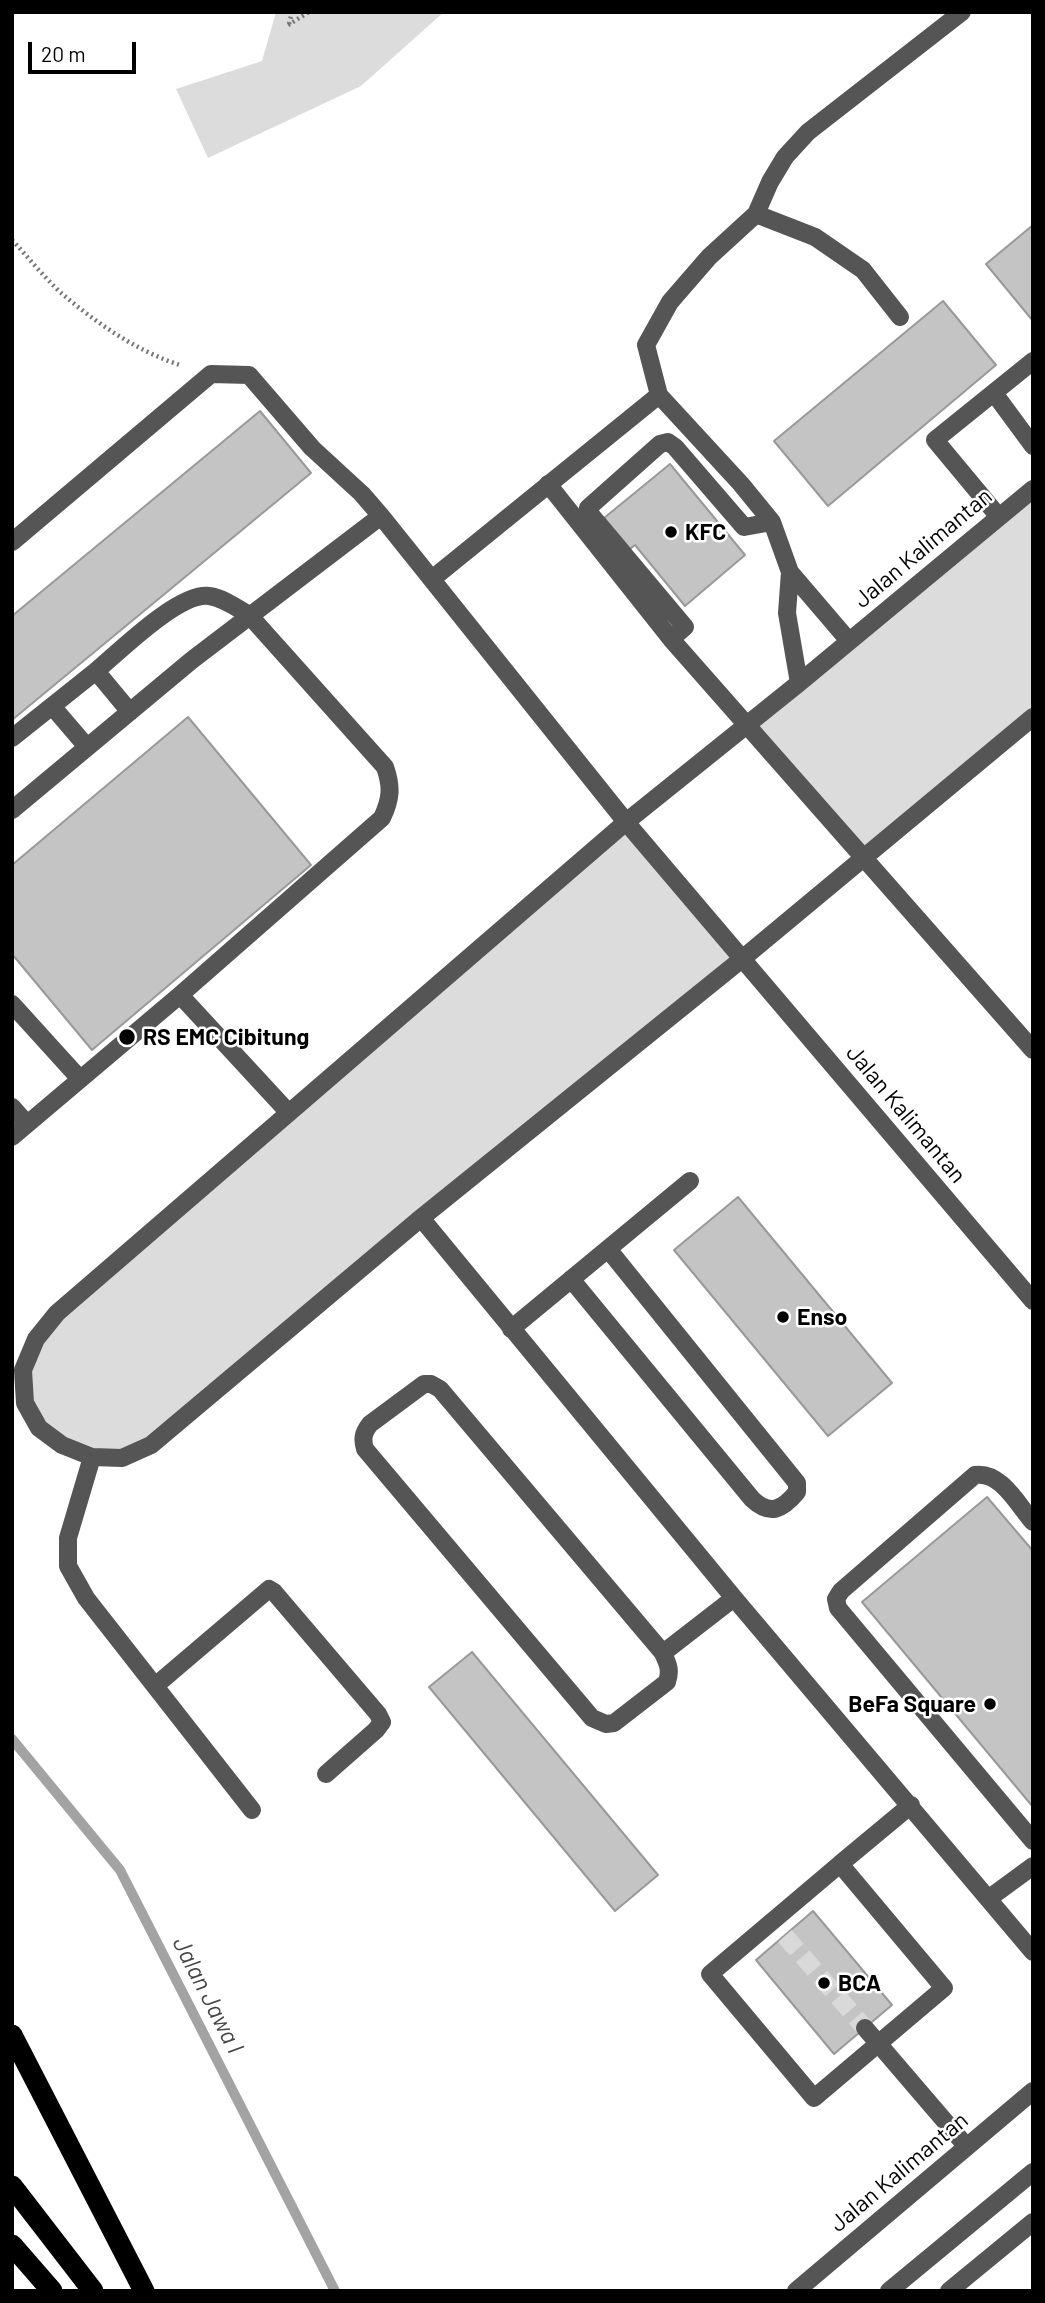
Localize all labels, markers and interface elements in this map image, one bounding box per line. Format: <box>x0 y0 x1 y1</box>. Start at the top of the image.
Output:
scale bar <box>32 28 140 72</box>
text: 20 m <box>41 41 86 66</box>
street label: Jalan Kalimantan <box>848 482 998 614</box>
place label: KFC <box>685 518 726 546</box>
marker: KFC <box>663 524 679 540</box>
place label: RS EMC Cibitung <box>143 1023 309 1051</box>
marker: RS EMC Cibitung <box>117 1027 137 1047</box>
street label: Jalan Kalimantan <box>840 1039 972 1189</box>
place label: Enso <box>797 1303 847 1331</box>
marker: Enso <box>775 1309 791 1325</box>
place label: BeFa Square <box>848 1690 976 1718</box>
marker: BeFa Square <box>982 1696 998 1712</box>
water label: Jalan Jawa I <box>166 1932 250 2058</box>
place label: BCA <box>838 1969 881 1997</box>
marker: BCA <box>816 1975 832 1991</box>
street label: Jalan Kalimantan <box>824 2106 974 2238</box>

